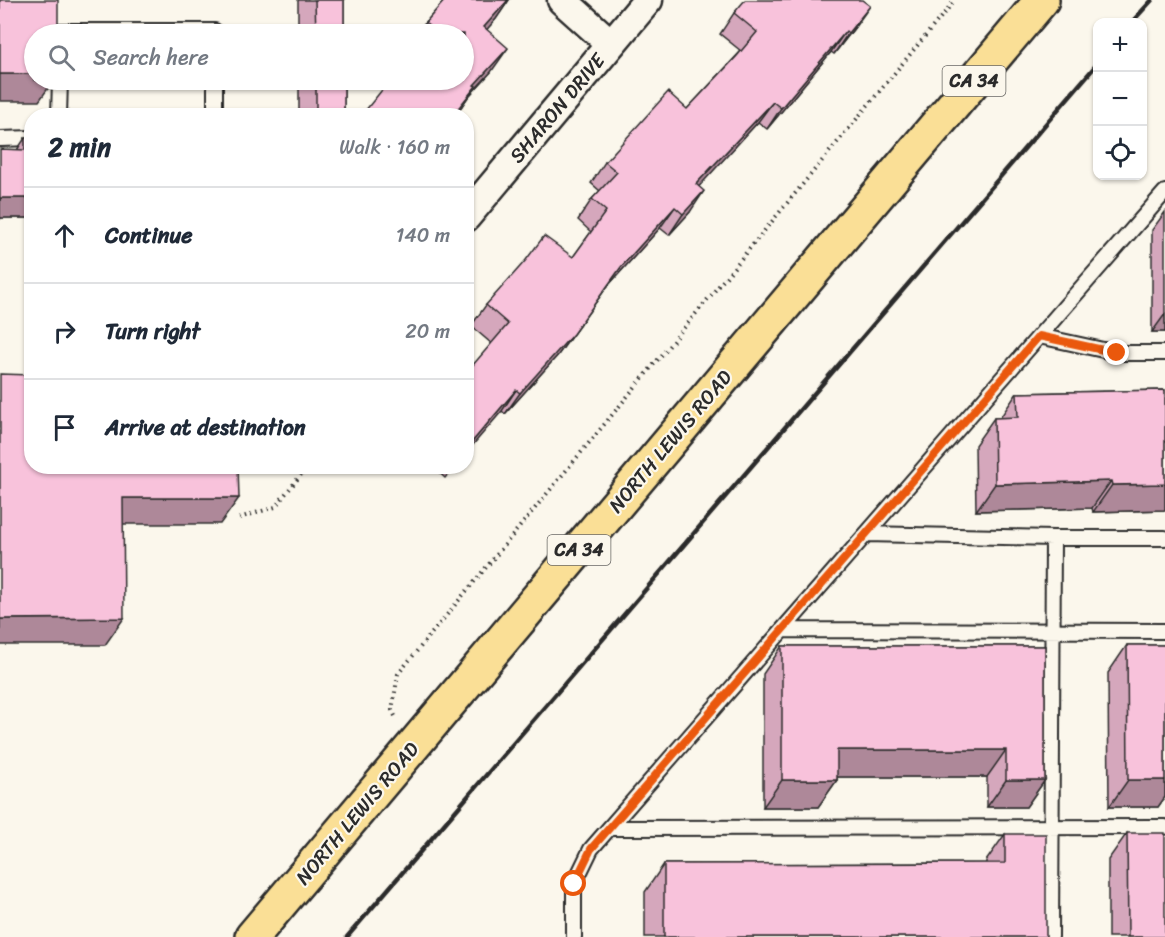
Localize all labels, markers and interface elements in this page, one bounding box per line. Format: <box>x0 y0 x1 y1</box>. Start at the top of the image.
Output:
map controls <box>1093 18 1147 180</box>
button: + <box>1093 18 1147 72</box>
search box <box>24 24 474 90</box>
text: Search here <box>93 38 209 77</box>
icon: search <box>45 41 78 74</box>
street label: SHARON DRIVE <box>500 44 616 171</box>
road number: CA 34 <box>942 66 1006 96</box>
button: − <box>1093 72 1147 126</box>
text: 2 min <box>48 124 111 170</box>
button: locate <box>1093 126 1147 180</box>
text: Walk · 160 m <box>339 130 450 165</box>
text: Continue <box>105 216 193 255</box>
text: 140 m <box>396 218 450 253</box>
icon: ahead <box>48 219 81 252</box>
text: Turn right <box>105 312 200 351</box>
text: 20 m <box>405 314 450 349</box>
icon: right <box>48 315 81 348</box>
route end <box>1103 339 1129 365</box>
street label: NORTH LEWIS ROAD <box>600 362 741 521</box>
text: Arrive at destination <box>105 408 306 447</box>
icon: arrive <box>48 411 81 444</box>
road number: CA 34 <box>548 535 610 565</box>
street label: NORTH LEWIS ROAD <box>287 734 428 893</box>
route start <box>560 870 586 896</box>

